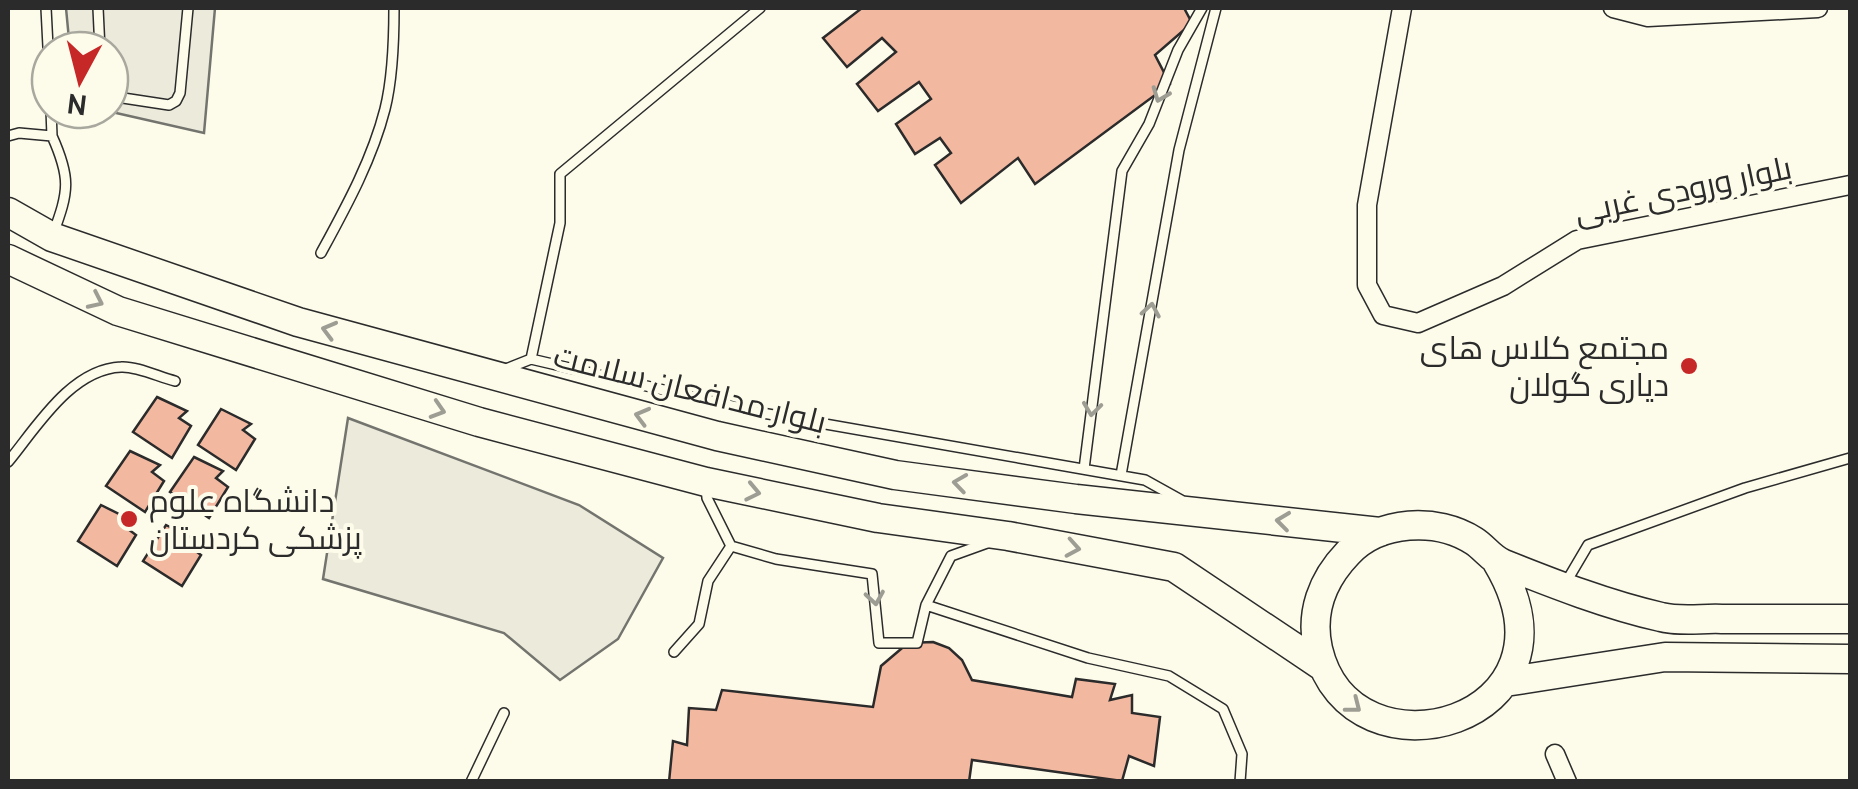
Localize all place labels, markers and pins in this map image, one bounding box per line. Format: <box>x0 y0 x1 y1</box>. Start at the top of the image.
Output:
place label: مجتمع کلاس های دیاری گولان <box>1420 328 1669 404</box>
marker: مجتمع کلاس های دیاری گولان <box>1678 355 1700 377</box>
place label: دانشگاه علوم پزشکی کردستان <box>149 481 362 559</box>
marker: دانشگاه علوم پزشکی کردستان <box>118 508 140 530</box>

